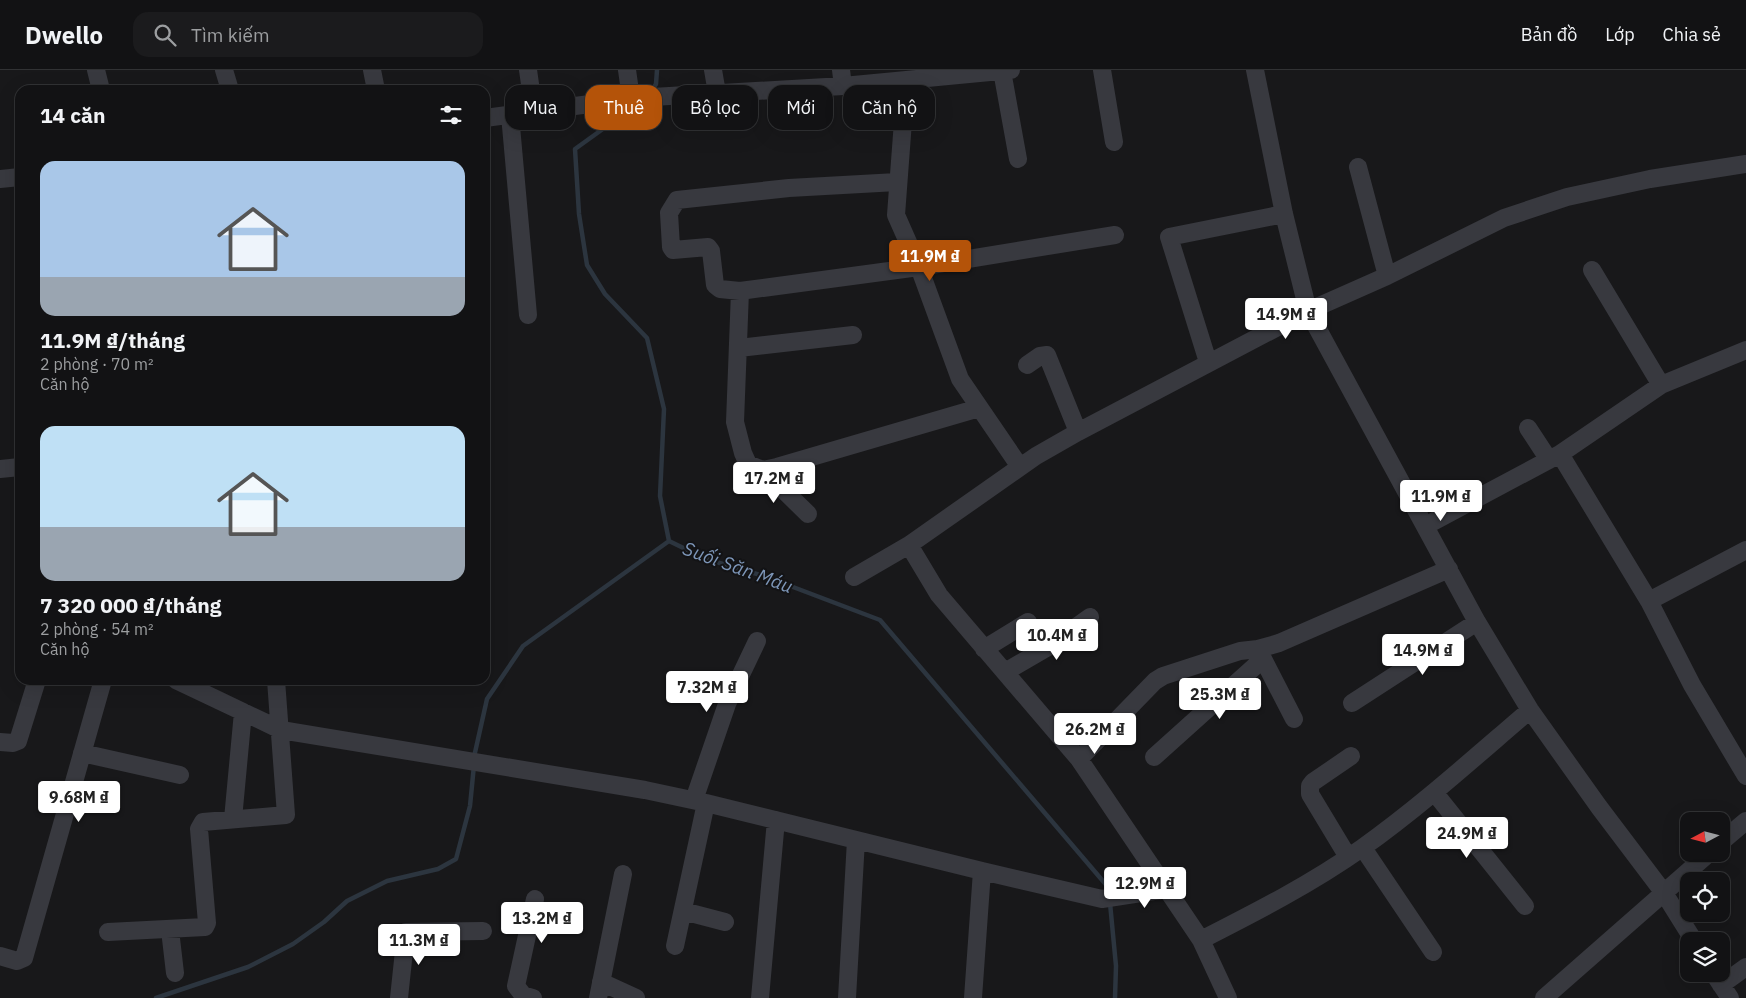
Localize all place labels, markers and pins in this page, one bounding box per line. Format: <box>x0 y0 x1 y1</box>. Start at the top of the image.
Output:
pin: 11.9M ₫ <box>884 240 976 282</box>
pin: 14.9M ₫ <box>1240 298 1332 340</box>
pin: 17.2M ₫ <box>728 462 820 504</box>
pin: 11.9M ₫ <box>1395 480 1487 522</box>
pin: 10.4M ₫ <box>1011 618 1103 661</box>
pin: 14.9M ₫ <box>1377 634 1469 676</box>
pin: 7.32M ₫ <box>661 670 753 713</box>
pin: 25.3M ₫ <box>1174 678 1266 720</box>
pin: 26.2M ₫ <box>1049 712 1141 755</box>
pin: 9.68M ₫ <box>33 780 125 823</box>
pin: 24.9M ₫ <box>1421 816 1513 859</box>
pin: 12.9M ₫ <box>1099 866 1191 909</box>
pin: 13.2M ₫ <box>496 902 588 944</box>
pin: 11.3M ₫ <box>373 924 465 966</box>

